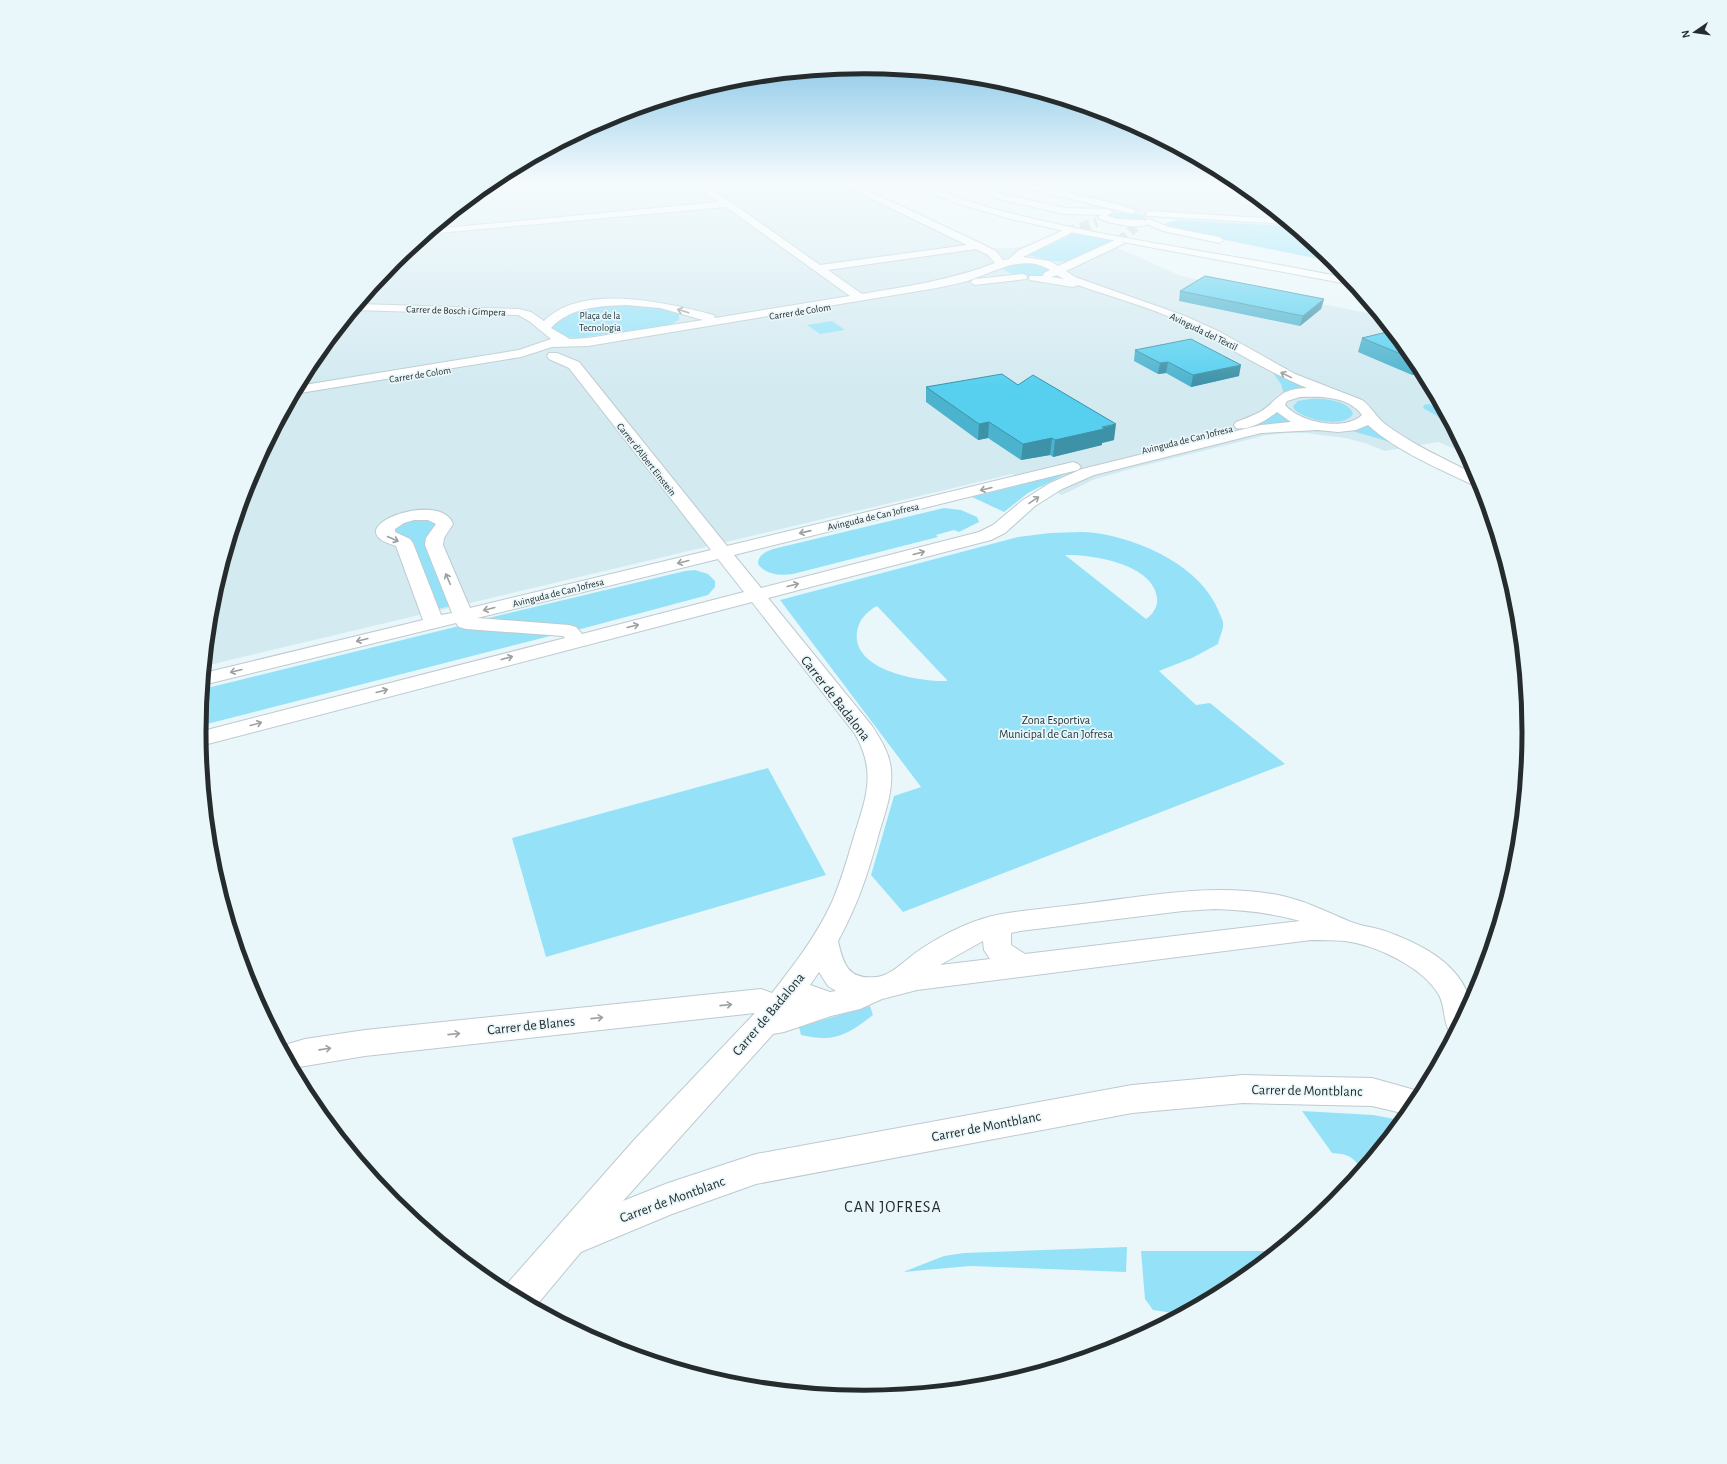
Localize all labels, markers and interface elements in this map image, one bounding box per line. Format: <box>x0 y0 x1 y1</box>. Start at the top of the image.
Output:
north arrow <box>1675 12 1715 52</box>
text: N <box>1680 29 1692 39</box>
street label: Carrer de Colom <box>769 302 832 322</box>
street label: Carrer de Bosch i Gimpera <box>406 304 506 318</box>
one-way arrow <box>677 307 689 315</box>
park label: Plaça de la Tecnologia <box>579 311 621 333</box>
street label: Avinguda del Tèxtil <box>1168 311 1239 353</box>
street label: Carrer de Colom <box>389 365 452 385</box>
one-way arrow <box>1280 371 1292 378</box>
street label: Carrer d'Albert Einstein <box>615 421 678 498</box>
street label: Avinguda de Can Jofresa <box>1141 424 1234 456</box>
one-way arrow <box>980 486 993 493</box>
one-way arrow <box>1029 495 1040 504</box>
street label: Avinguda de Can Jofresa <box>827 501 920 532</box>
one-way arrow <box>799 529 812 537</box>
one-way arrow <box>387 536 399 543</box>
one-way arrow <box>912 549 925 557</box>
one-way arrow <box>677 558 690 566</box>
one-way arrow <box>444 574 451 586</box>
street label: Avinguda de Can Jofresa <box>512 577 605 609</box>
one-way arrow <box>786 581 799 589</box>
one-way arrow <box>482 606 495 613</box>
one-way arrow <box>627 622 640 629</box>
one-way arrow <box>356 637 369 644</box>
one-way arrow <box>501 654 514 662</box>
street label: Carrer de Badalona <box>798 654 873 744</box>
one-way arrow <box>230 668 243 675</box>
one-way arrow <box>375 687 388 694</box>
park label: Zona Esportiva Municipal de Can Jofresa <box>999 714 1114 740</box>
one-way arrow <box>249 720 262 727</box>
street label: Carrer de Badalona <box>730 970 808 1059</box>
one-way arrow <box>719 1001 732 1008</box>
street label: Carrer de Blanes <box>487 1014 576 1038</box>
one-way arrow <box>590 1014 603 1022</box>
one-way arrow <box>447 1030 460 1037</box>
one-way arrow <box>318 1045 331 1053</box>
street label: Carrer de Montblanc <box>1252 1083 1363 1099</box>
street label: Carrer de Montblanc <box>931 1109 1042 1144</box>
street label: Carrer de Montblanc <box>618 1174 727 1225</box>
district label: CAN JOFRESA <box>844 1199 942 1215</box>

